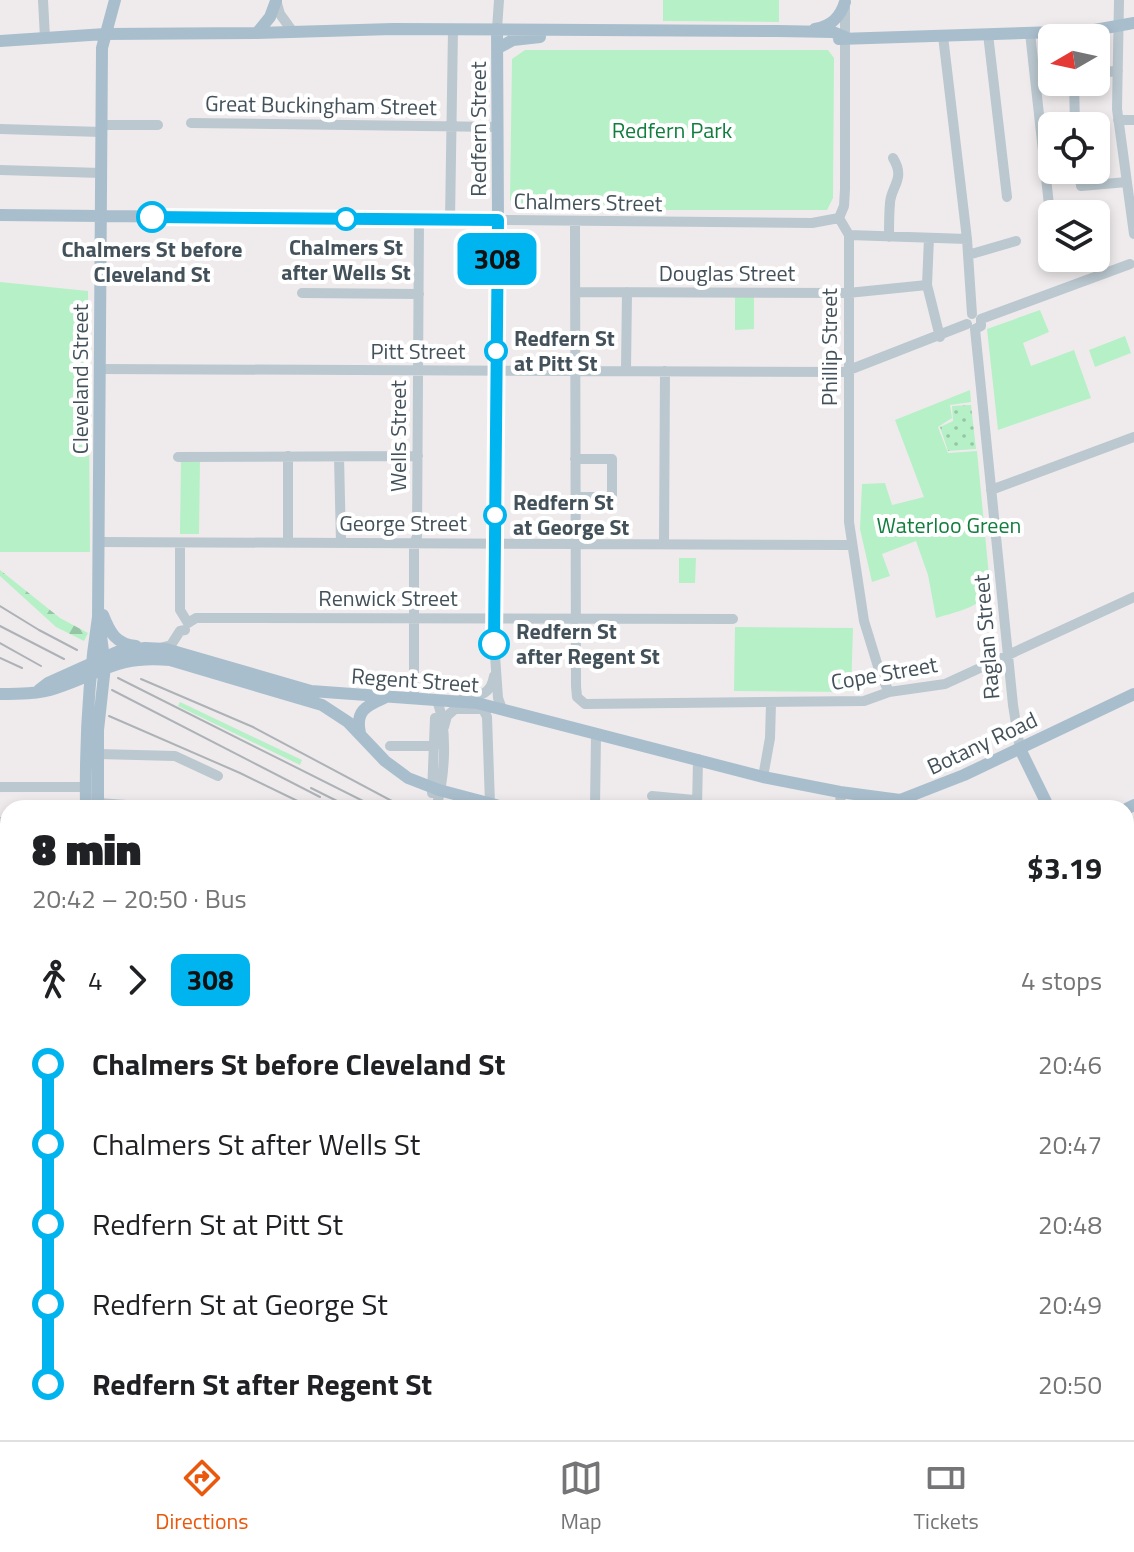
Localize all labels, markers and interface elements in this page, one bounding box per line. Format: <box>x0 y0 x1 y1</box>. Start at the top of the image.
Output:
north arrow <box>1038 24 1110 96</box>
map controls <box>1038 24 1110 272</box>
street label: Redfern Street <box>461 61 495 197</box>
street label: Great Buckingham Street <box>205 86 437 124</box>
button: locate <box>1038 112 1110 184</box>
park label: Redfern Park <box>612 113 733 147</box>
street label: Chalmers Street <box>513 184 663 220</box>
button: layers <box>1038 200 1110 272</box>
marker: Chalmers St before Cleveland St <box>137 202 167 232</box>
marker: Chalmers St after Wells St <box>335 208 357 230</box>
place label: Chalmers St after Wells St <box>281 230 411 289</box>
place label: Chalmers St before Cleveland St <box>61 232 243 291</box>
line badge: 308 <box>451 233 543 285</box>
text: 308 <box>473 237 521 280</box>
street label: Douglas Street <box>659 256 796 290</box>
street label: Phillip Street <box>812 288 846 406</box>
street label: Cleveland Street <box>63 303 97 454</box>
place label: Redfern St at Pitt St <box>514 321 615 380</box>
street label: Pitt Street <box>371 334 466 368</box>
marker: Redfern St at Pitt St <box>485 340 507 362</box>
street label: Wells Street <box>381 380 415 492</box>
place label: Redfern St at George St <box>513 485 629 544</box>
marker: Redfern St at George St <box>484 504 506 526</box>
street label: George Street <box>339 506 467 540</box>
park label: Waterloo Green <box>877 508 1021 542</box>
street label: Raglan Street <box>964 573 1008 701</box>
street label: Renwick Street <box>318 581 458 615</box>
place label: Redfern St after Regent St <box>516 614 660 673</box>
marker: Redfern St after Regent St <box>479 629 509 659</box>
street label: Cope Street <box>828 647 940 699</box>
street label: Regent Street <box>350 659 480 701</box>
street label: Botany Road <box>921 703 1043 783</box>
text: 8 min <box>32 815 141 882</box>
text: $3.19 <box>1027 845 1102 891</box>
text: 20:42 – 20:50 · Bus <box>32 879 247 918</box>
icon: walk <box>32 958 76 1002</box>
icon: forward <box>115 958 159 1002</box>
text: 308 <box>187 958 234 1001</box>
text: 4 <box>88 961 103 1000</box>
text: 4 stops <box>1021 961 1102 1000</box>
text: Chalmers St before Cleveland St <box>92 1041 505 1087</box>
text: 20:46 <box>1038 1045 1102 1084</box>
text: Chalmers St after Wells St <box>92 1121 420 1167</box>
text: 20:47 <box>1038 1125 1102 1164</box>
text: Redfern St at Pitt St <box>92 1201 343 1247</box>
text: 20:48 <box>1038 1205 1102 1244</box>
text: Redfern St at George St <box>92 1281 388 1327</box>
text: 20:49 <box>1038 1285 1102 1324</box>
text: Redfern St after Regent St <box>92 1361 432 1407</box>
text: 20:50 <box>1038 1365 1102 1404</box>
tab: Directions <box>155 1456 249 1538</box>
tab: Map <box>559 1456 603 1538</box>
tab: Tickets <box>914 1456 979 1538</box>

